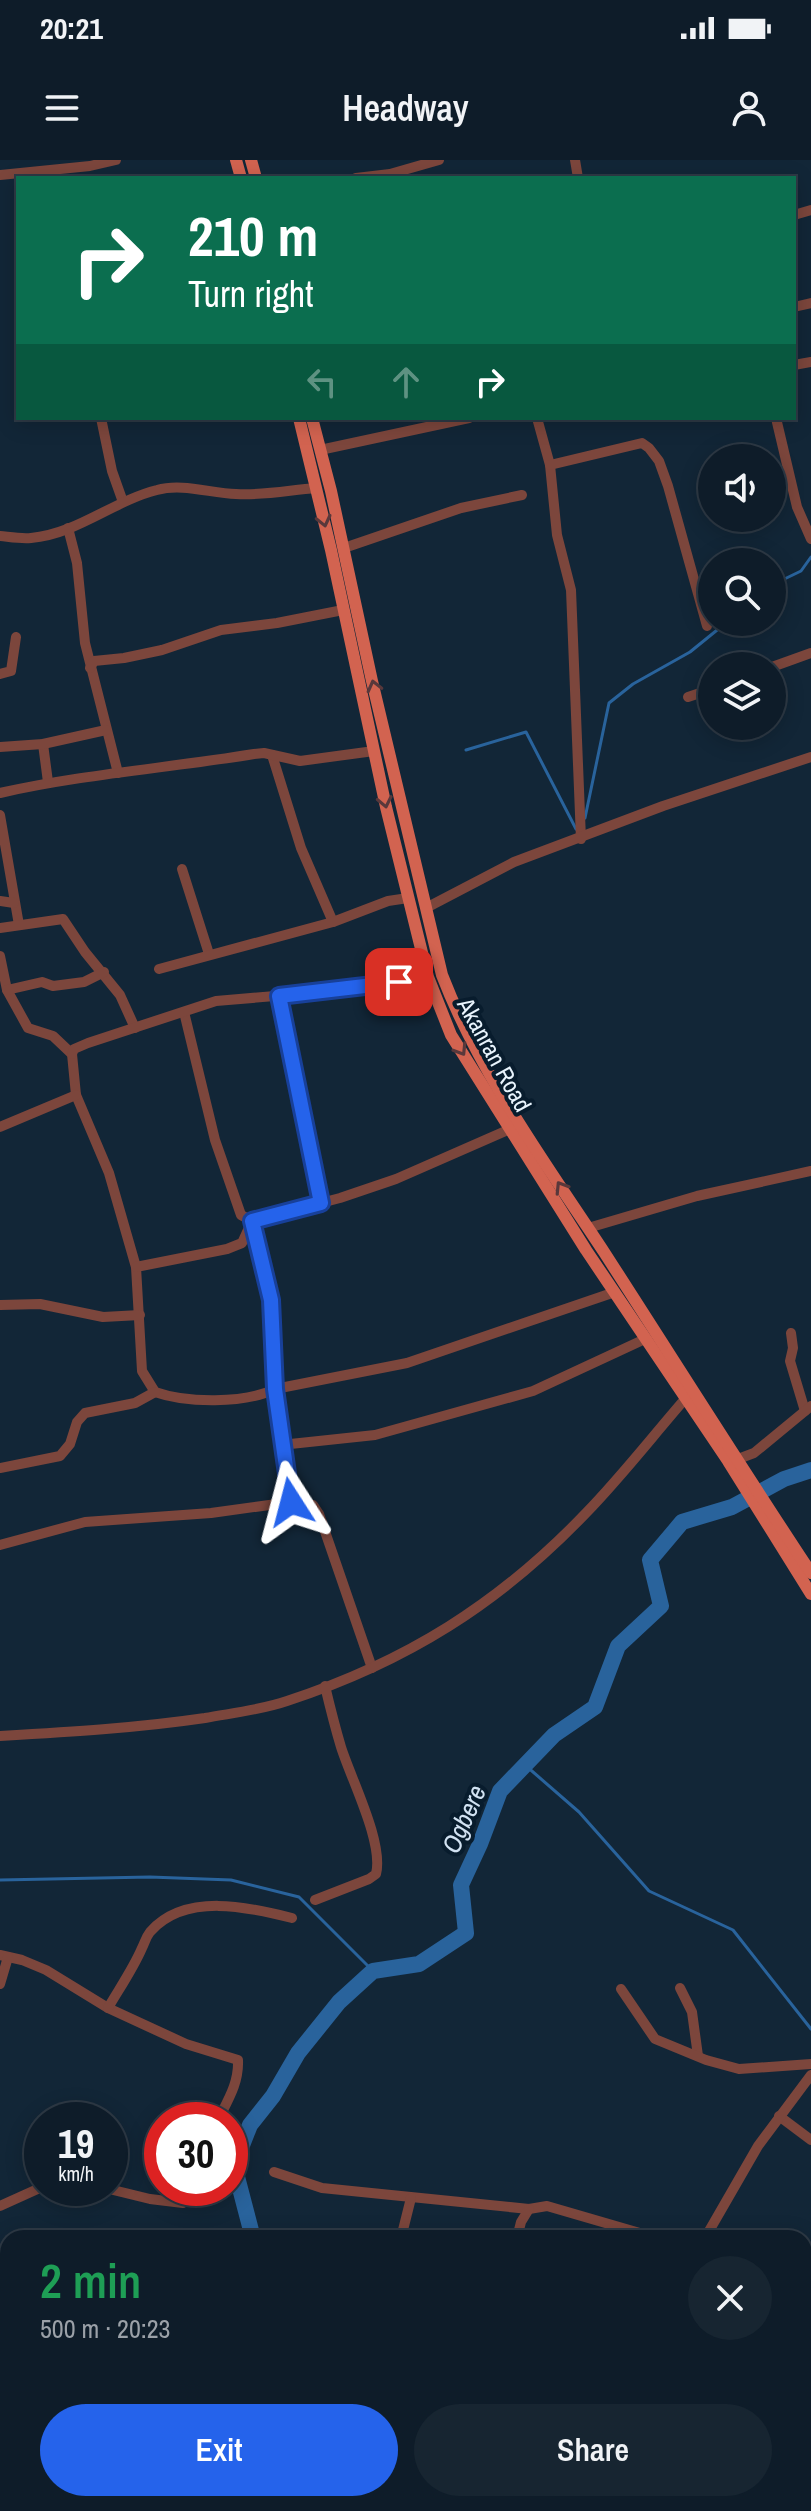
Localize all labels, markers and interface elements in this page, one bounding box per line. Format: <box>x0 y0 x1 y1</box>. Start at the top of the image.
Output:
text: 20:21 <box>40 8 103 48</box>
text: Headway <box>342 84 469 132</box>
icon: menu <box>40 86 84 130</box>
icon: person <box>727 86 771 130</box>
text: 210 m <box>188 198 318 273</box>
icon: right <box>56 208 160 312</box>
text: Turn right <box>188 270 313 318</box>
icon: left <box>300 360 344 404</box>
icon: ahead <box>384 360 428 404</box>
icon: right <box>468 360 512 404</box>
map controls <box>698 444 786 740</box>
button: sound <box>698 444 786 532</box>
one-way arrow <box>315 514 332 527</box>
button: search <box>698 548 786 636</box>
button: layers <box>698 652 786 740</box>
one-way arrow <box>366 680 383 694</box>
one-way arrow <box>376 795 393 809</box>
pin <box>365 948 433 1016</box>
icon: arrive <box>377 960 421 1004</box>
street label: Akanran Road <box>450 991 539 1117</box>
one-way arrow <box>451 1041 466 1056</box>
one-way arrow <box>556 1181 571 1196</box>
position arrow <box>249 1460 333 1544</box>
water label: Ogbere <box>433 1779 494 1858</box>
speed limit sign: 30 <box>144 2102 248 2206</box>
text: 19 <box>58 2117 94 2170</box>
text: km/h <box>58 2160 94 2187</box>
text: 2 min <box>40 2248 141 2313</box>
button: close <box>688 2256 772 2340</box>
text: 500 m · 20:23 <box>40 2311 170 2346</box>
button: Exit <box>40 2404 398 2496</box>
button: Share <box>414 2404 772 2496</box>

